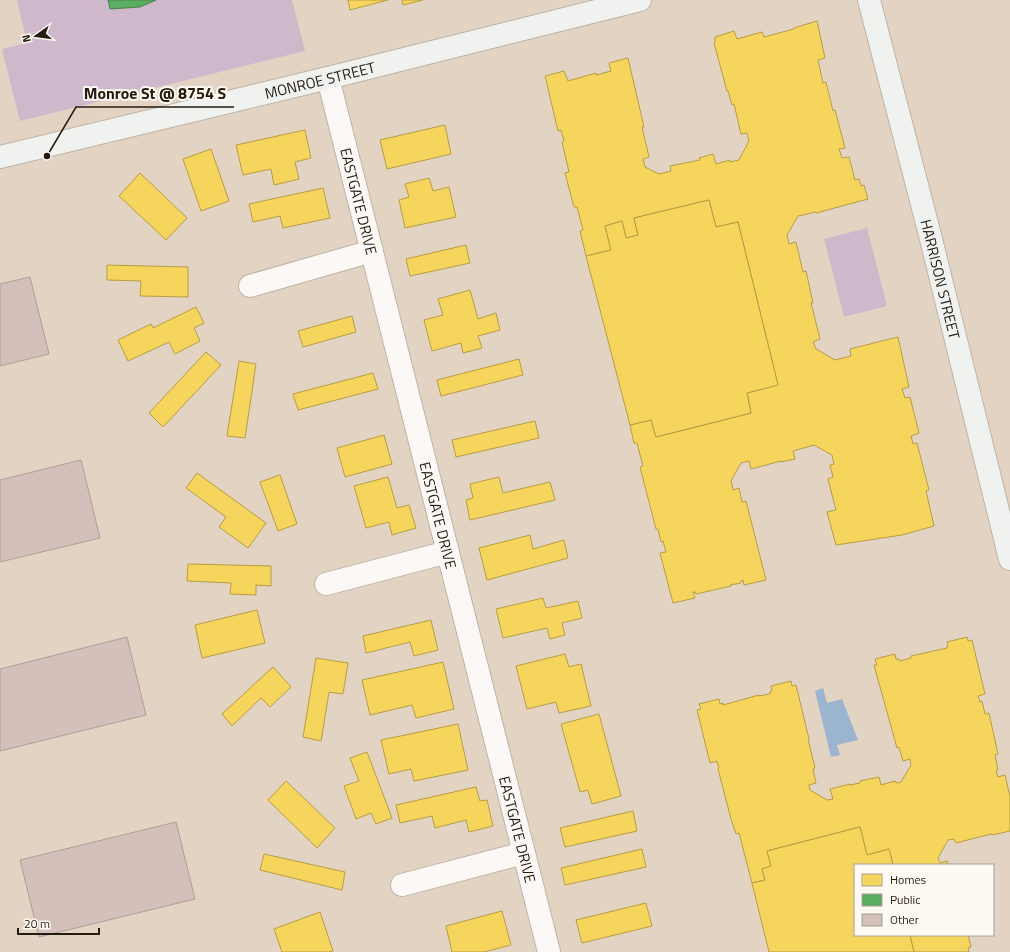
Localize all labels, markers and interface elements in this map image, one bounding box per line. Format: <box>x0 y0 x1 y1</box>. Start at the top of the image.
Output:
north arrow <box>16 16 56 56</box>
text: N <box>18 33 35 44</box>
street label: MONROE STREET <box>262 55 378 104</box>
callout: Monroe St @ 8754 S <box>76 79 234 107</box>
text: Monroe St @ 8754 S <box>84 81 226 105</box>
street label: EASTGATE DRIVE <box>335 145 384 257</box>
street label: HARRISON STREET <box>915 217 967 341</box>
street label: EASTGATE DRIVE <box>414 459 463 571</box>
street label: EASTGATE DRIVE <box>493 773 543 885</box>
legend <box>854 864 994 936</box>
text: Homes <box>890 870 926 889</box>
text: Public <box>890 890 920 909</box>
scale bar <box>18 910 99 936</box>
text: Other <box>890 910 919 929</box>
text: 20 m <box>24 914 50 933</box>

